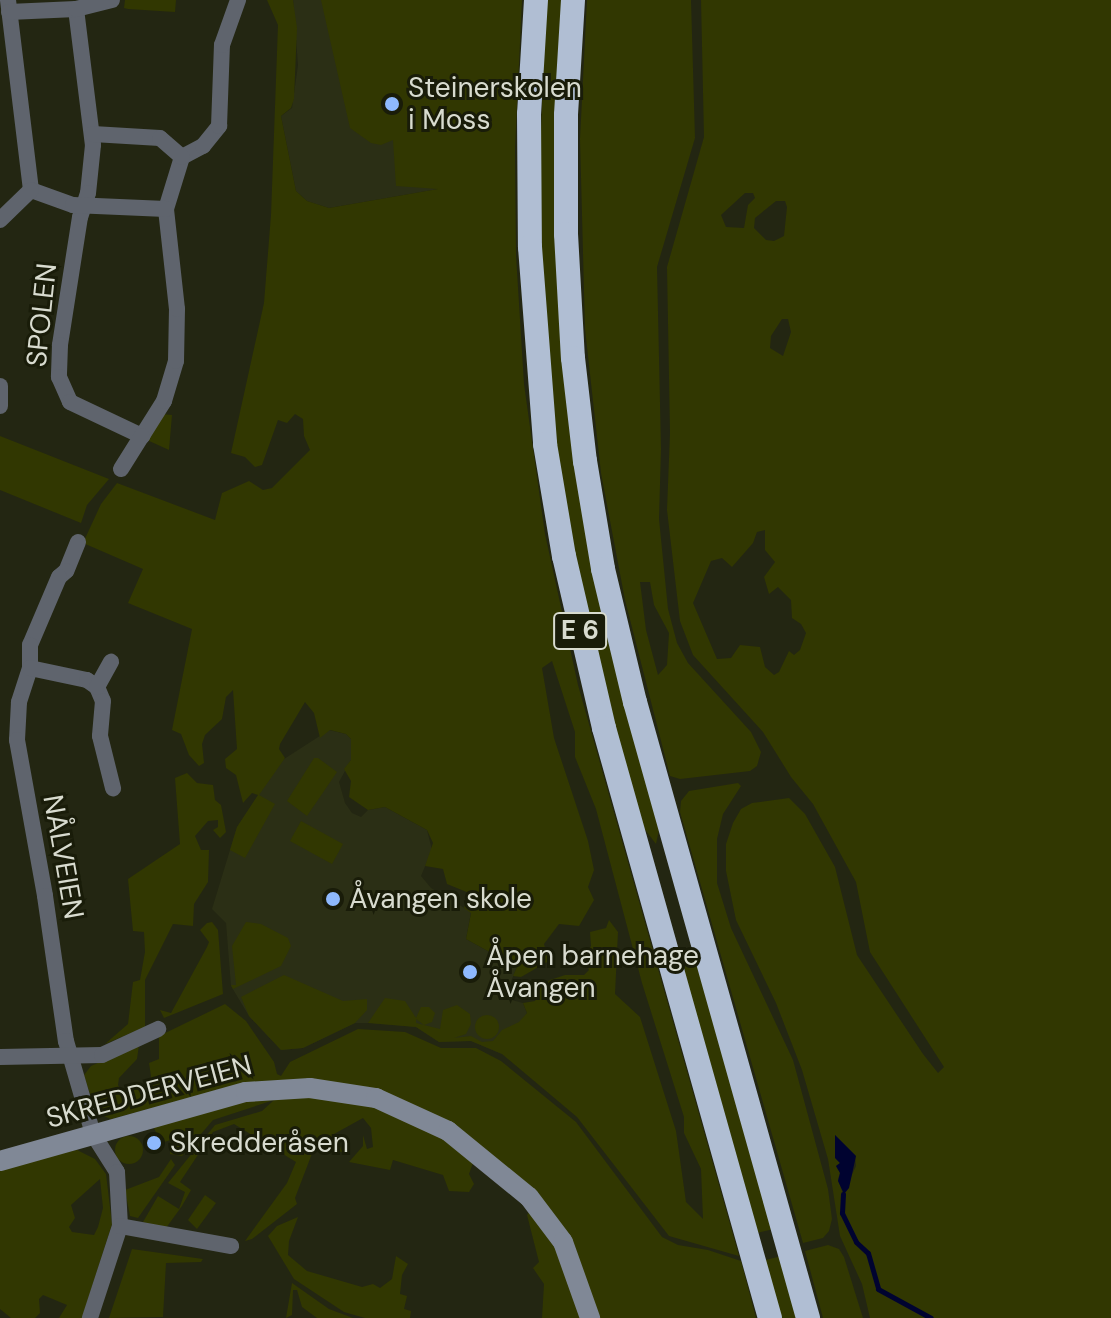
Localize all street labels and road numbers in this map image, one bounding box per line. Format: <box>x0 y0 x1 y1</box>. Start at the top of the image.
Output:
street label: SPOLEN <box>20 261 64 369</box>
road number: E 6 <box>552 609 608 653</box>
street label: NÅLVEIEN <box>36 792 90 922</box>
street label: SKREDDERVEIEN <box>43 1048 255 1136</box>

